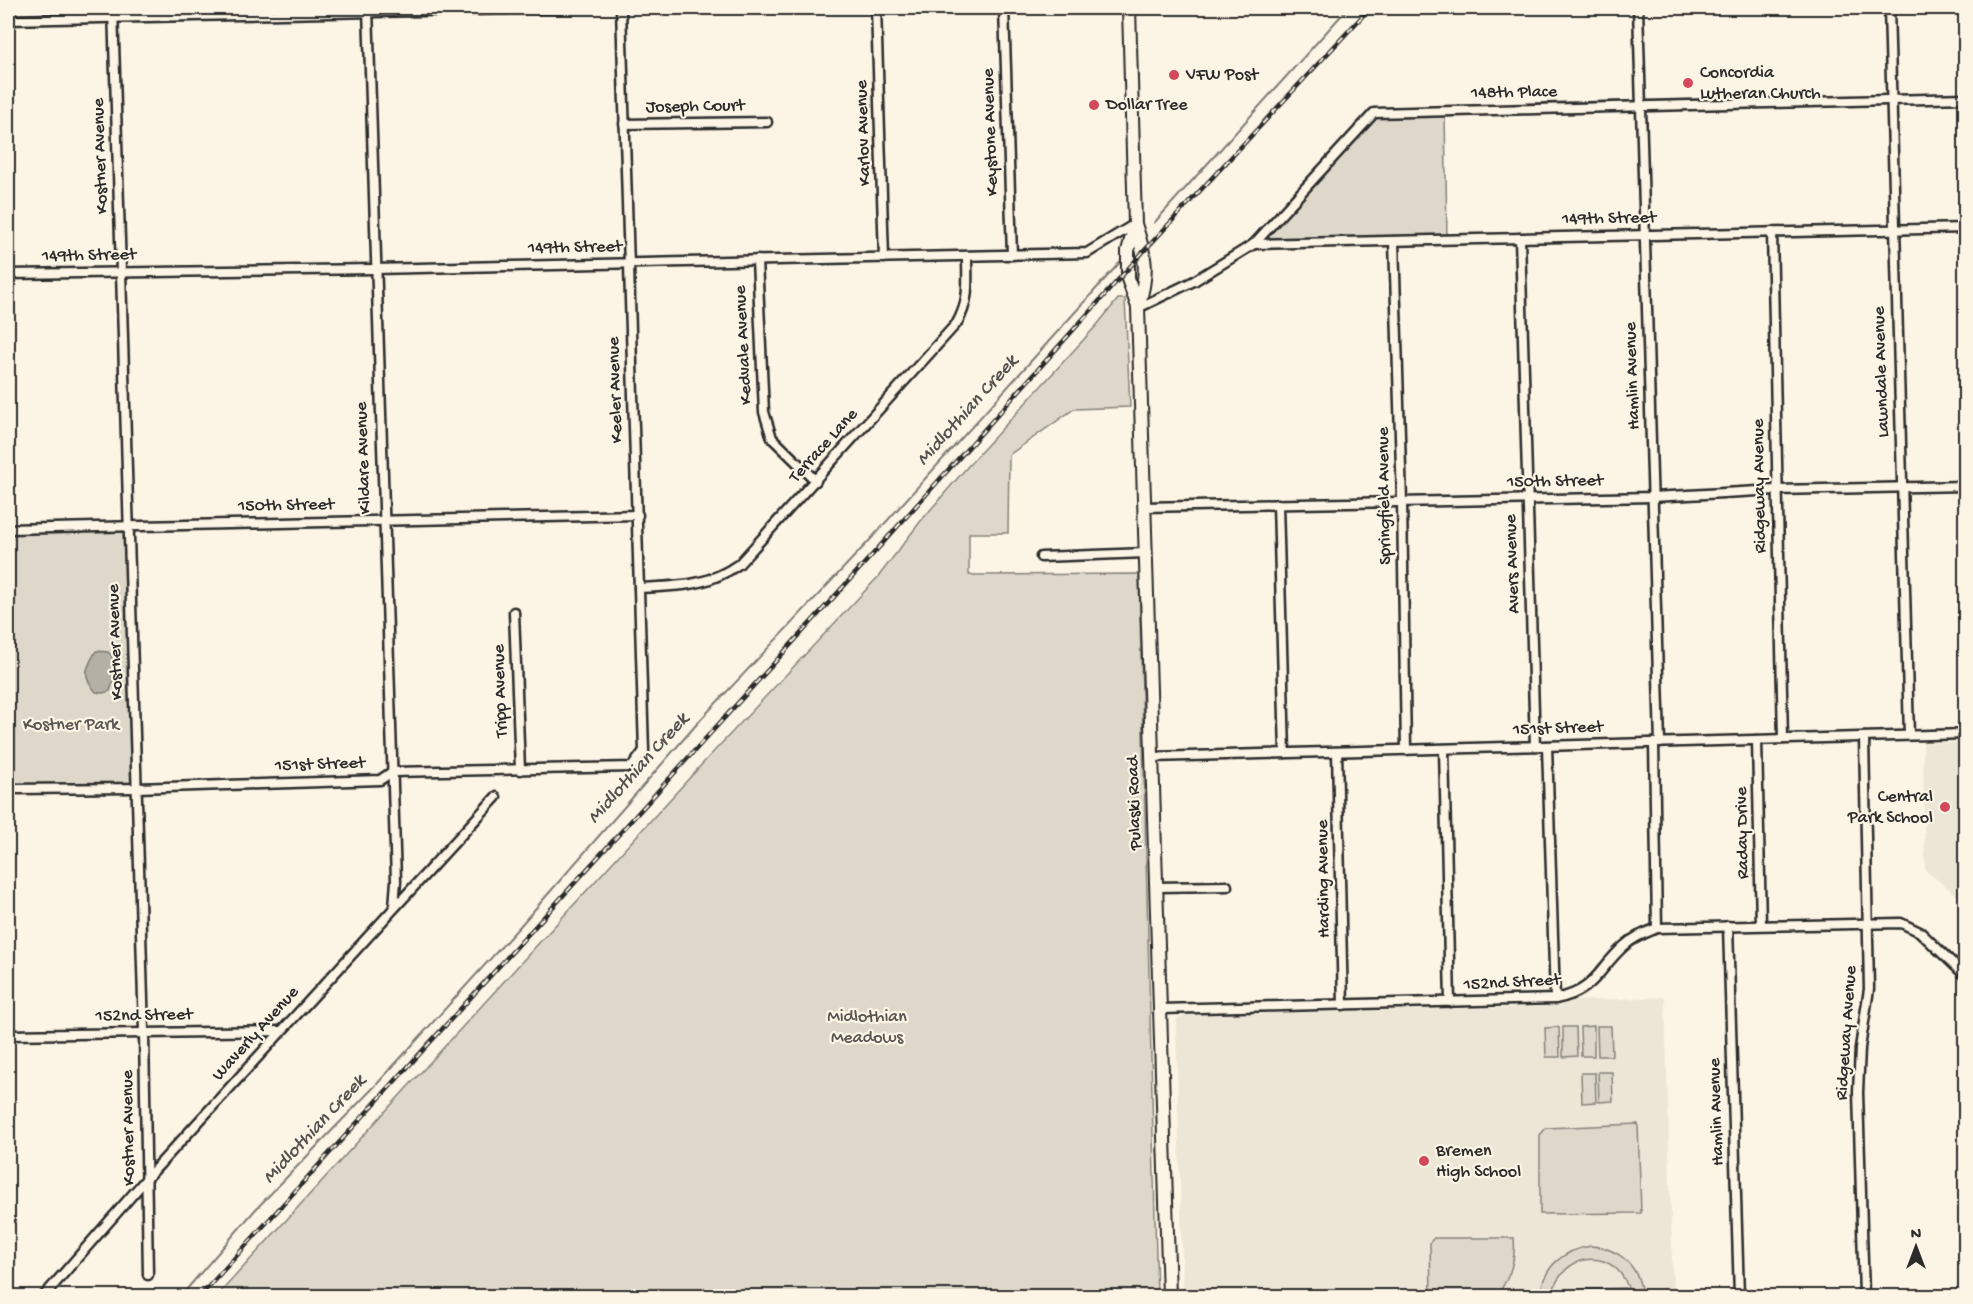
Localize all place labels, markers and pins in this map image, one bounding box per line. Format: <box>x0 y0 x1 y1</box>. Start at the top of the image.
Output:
place label: Concordia Lutheran Church <box>1700 63 1821 105</box>
place label: VFW Post <box>1185 65 1260 86</box>
marker: VFW Post <box>1167 68 1181 82</box>
marker: Concordia Lutheran Church <box>1681 76 1695 90</box>
place label: Dollar Tree <box>1105 95 1188 116</box>
marker: Dollar Tree <box>1087 98 1101 112</box>
place label: Central Park School <box>1847 787 1933 829</box>
marker: Central Park School <box>1938 800 1952 814</box>
place label: Bremen High School <box>1435 1141 1521 1183</box>
marker: Bremen High School <box>1417 1154 1431 1168</box>

